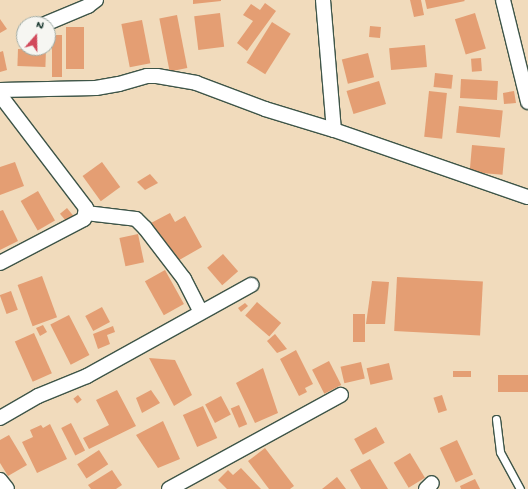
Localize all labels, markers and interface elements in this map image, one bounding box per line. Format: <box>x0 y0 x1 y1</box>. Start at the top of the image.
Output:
north arrow <box>16 16 56 56</box>
text: N <box>34 19 45 33</box>

